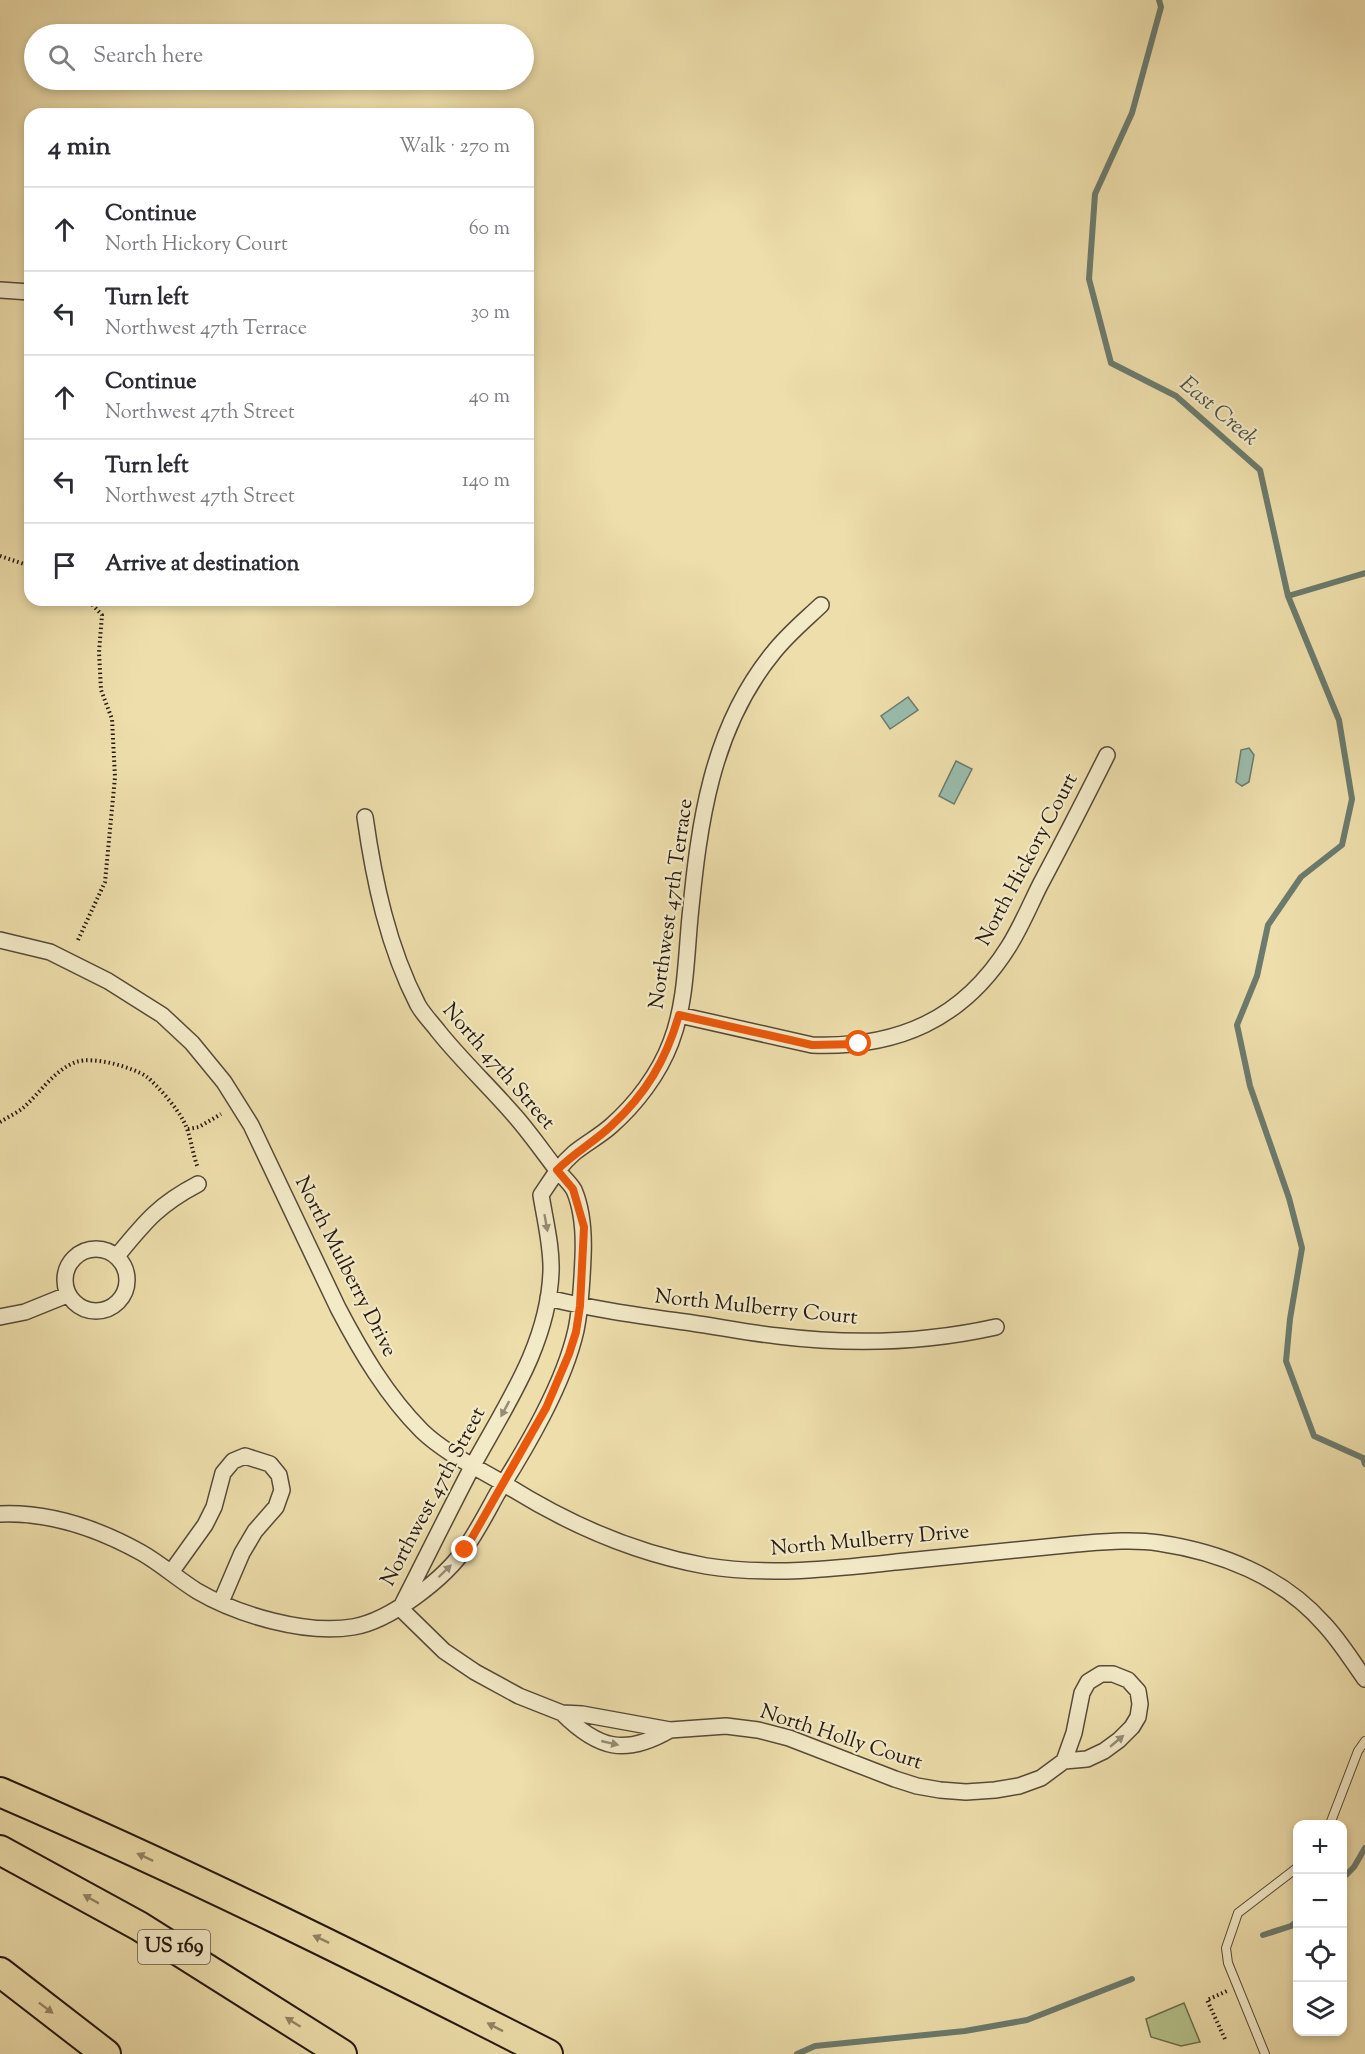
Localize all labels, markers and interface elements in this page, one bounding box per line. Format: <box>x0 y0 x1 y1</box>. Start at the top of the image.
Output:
search box <box>24 24 534 90</box>
icon: search <box>45 41 78 74</box>
text: Search here <box>93 41 203 73</box>
text: 4 min <box>48 129 111 166</box>
text: Walk · 270 m <box>399 133 510 162</box>
text: Continue <box>105 199 196 231</box>
icon: ahead <box>48 213 81 246</box>
text: 60 m <box>469 215 510 244</box>
text: North Hickory Court <box>105 231 288 260</box>
text: Turn left <box>105 283 188 315</box>
icon: left <box>48 297 81 330</box>
text: 30 m <box>471 299 510 328</box>
text: Northwest 47th Terrace <box>105 315 307 344</box>
text: Continue <box>105 367 196 399</box>
water label: East Creek <box>1172 369 1265 455</box>
icon: ahead <box>48 381 81 414</box>
text: 40 m <box>469 383 510 412</box>
text: Northwest 47th Street <box>105 399 295 428</box>
text: Turn left <box>105 451 188 483</box>
icon: left <box>48 465 81 498</box>
text: 140 m <box>462 467 510 496</box>
text: Northwest 47th Street <box>105 483 295 512</box>
icon: arrive <box>48 549 81 582</box>
text: Arrive at destination <box>105 549 300 581</box>
street label: North Hickory Court <box>970 768 1086 952</box>
street label: Northwest 47th Terrace <box>642 797 702 1011</box>
street label: North 47th Street <box>434 997 562 1137</box>
route start <box>845 1030 871 1056</box>
street label: North Mulberry Drive <box>286 1171 404 1363</box>
one-way arrow <box>541 1214 550 1233</box>
street label: North Mulberry Court <box>653 1282 859 1334</box>
one-way arrow <box>500 1401 510 1418</box>
street label: Northwest 47th Street <box>374 1402 494 1592</box>
street label: North Mulberry Drive <box>769 1517 971 1565</box>
route end <box>451 1536 477 1562</box>
one-way arrow <box>437 1564 451 1578</box>
street label: North Holly Court <box>756 1698 926 1778</box>
one-way arrow <box>1109 1734 1125 1747</box>
one-way arrow <box>601 1739 620 1748</box>
map controls <box>1293 1820 1347 2036</box>
button: + <box>1293 1820 1347 1874</box>
one-way arrow <box>136 1852 153 1861</box>
button: − <box>1293 1874 1347 1928</box>
one-way arrow <box>82 1894 99 1904</box>
button: locate <box>1293 1928 1347 1982</box>
road number: US 169 <box>138 1930 210 1964</box>
one-way arrow <box>313 1935 330 1944</box>
button: layers <box>1293 1982 1347 2036</box>
one-way arrow <box>39 2001 54 2013</box>
one-way arrow <box>286 2016 302 2028</box>
one-way arrow <box>487 2023 504 2032</box>

